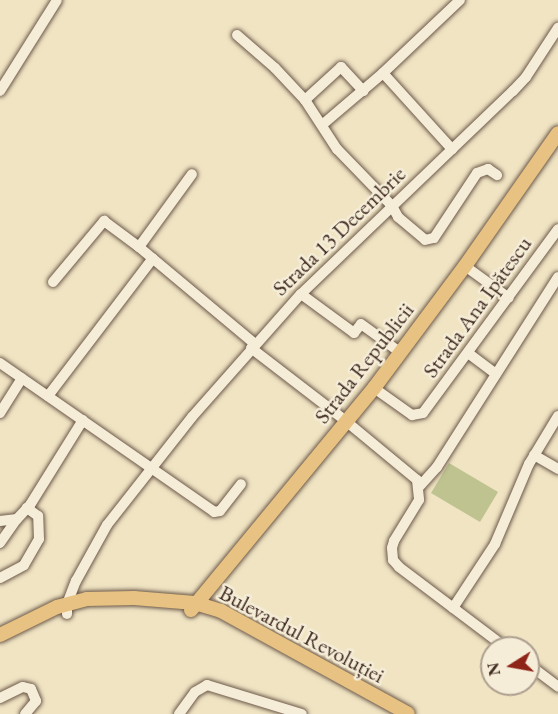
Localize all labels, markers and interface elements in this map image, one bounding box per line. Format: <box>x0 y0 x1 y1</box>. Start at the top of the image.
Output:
street label: Strada 13 Decembrie <box>267 161 411 301</box>
street label: Strada Ana Ipătescu <box>417 231 537 383</box>
street label: Strada Republicii <box>309 297 419 429</box>
street label: Bulevardul Revoluției <box>215 579 389 689</box>
north arrow <box>480 636 540 696</box>
text: N <box>482 661 505 678</box>

